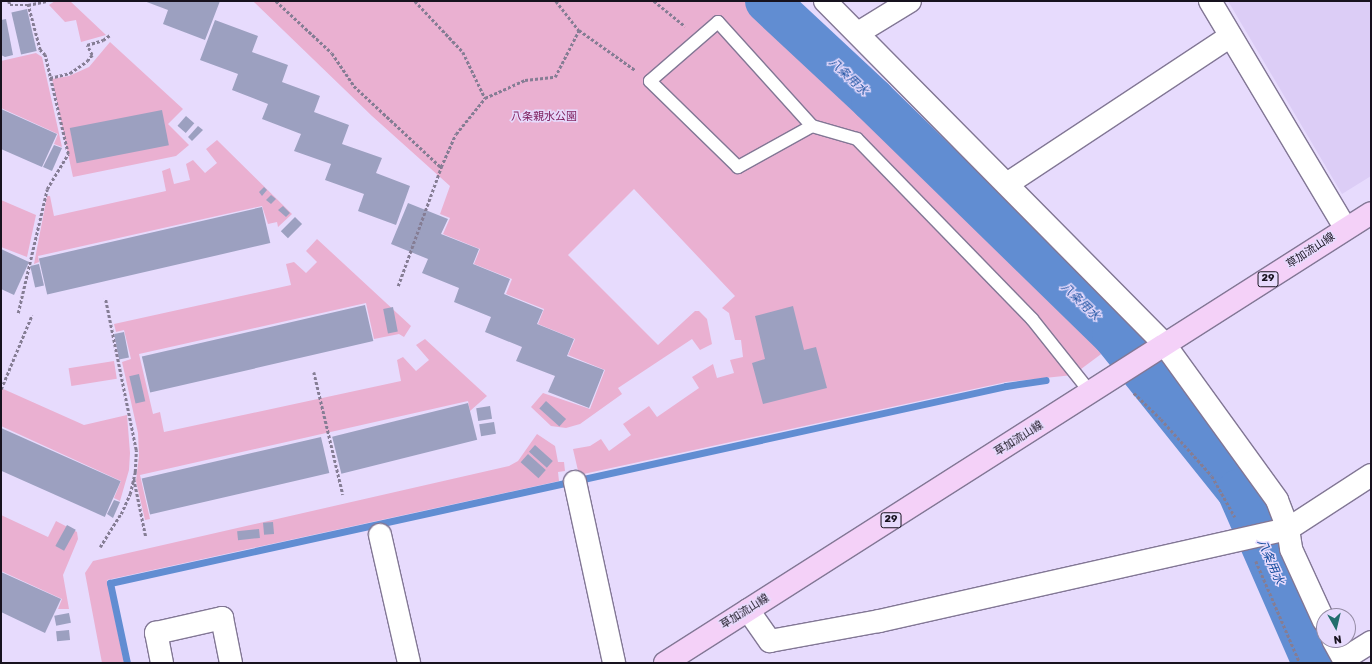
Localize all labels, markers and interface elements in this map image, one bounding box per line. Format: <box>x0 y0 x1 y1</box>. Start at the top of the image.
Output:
water label: 八条用水 <box>826 55 870 99</box>
park label: 八条親水公園 <box>511 110 577 124</box>
street label: 草加流山線 <box>1284 230 1338 272</box>
road number: 29 <box>1257 271 1279 287</box>
water label: 八条用水 <box>1058 280 1102 324</box>
street label: 草加流山線 <box>992 419 1046 459</box>
road number: 29 <box>880 512 902 528</box>
water label: 八条用水 <box>1254 537 1286 587</box>
street label: 草加流山線 <box>718 592 772 632</box>
north arrow <box>1316 608 1356 648</box>
text: N <box>1333 632 1342 646</box>

